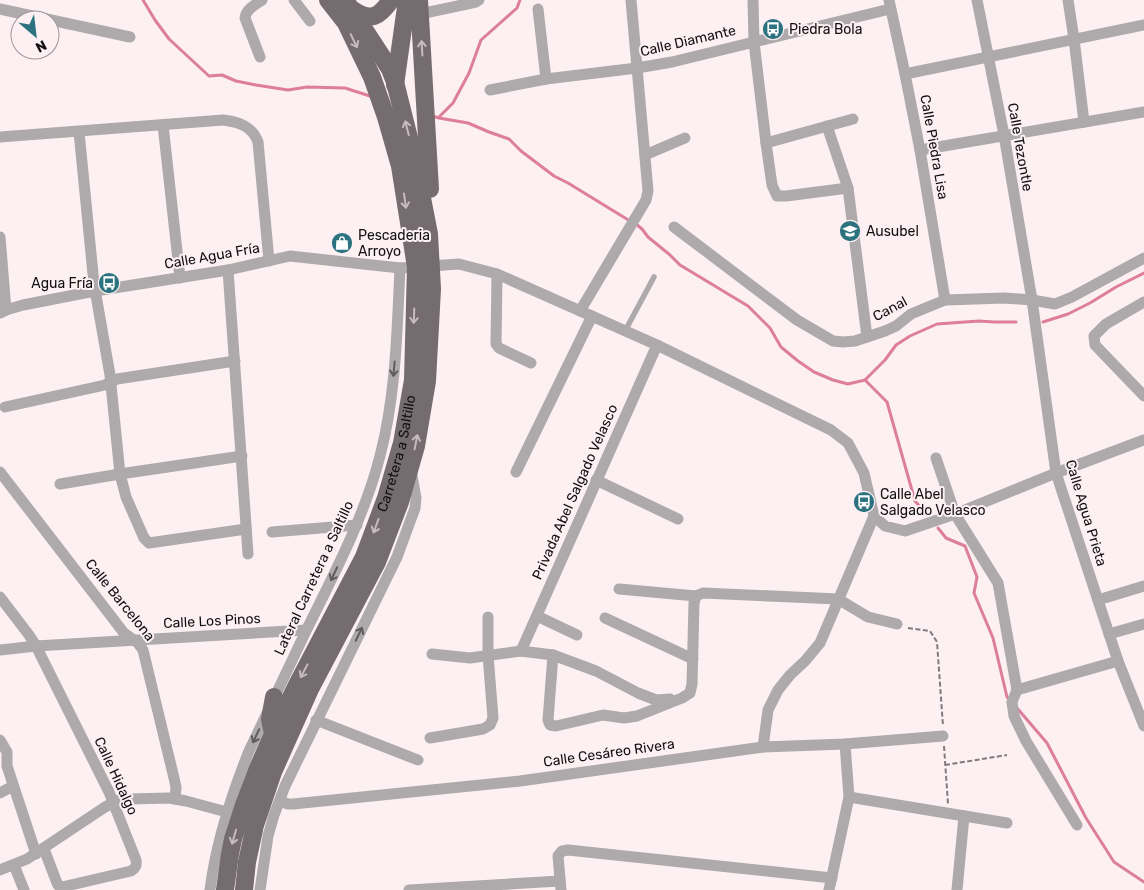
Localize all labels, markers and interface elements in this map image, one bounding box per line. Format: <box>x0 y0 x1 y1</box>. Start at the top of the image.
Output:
north arrow <box>10 10 60 60</box>
bus stop icon: Piedra Bola <box>761 17 785 41</box>
place label: Piedra Bola <box>789 21 862 38</box>
street label: Calle Diamante <box>638 22 738 60</box>
one-way arrow <box>350 33 360 48</box>
text: N <box>32 36 49 56</box>
one-way arrow <box>418 41 427 57</box>
street label: Calle Piedra Lisa <box>916 93 952 201</box>
street label: Calle Tezontle <box>1004 101 1036 193</box>
one-way arrow <box>402 121 411 137</box>
one-way arrow <box>401 192 411 208</box>
school or university icon: Ausubel <box>838 219 862 243</box>
place label: Ausubel <box>866 223 919 240</box>
place label: Pescaderia Arroyo <box>358 227 430 260</box>
shop icon: Pescaderia Arroyo <box>330 231 354 255</box>
street label: Calle Agua Fría <box>163 239 261 273</box>
bus stop icon: Agua Fría <box>97 271 121 295</box>
place label: Agua Fría <box>31 275 93 292</box>
street label: Canal <box>870 293 910 325</box>
one-way arrow <box>410 308 419 324</box>
one-way arrow <box>390 361 399 377</box>
street label: Carretera a Saltillo <box>373 394 419 514</box>
street label: Privada Abel Salgado Velasco <box>529 402 621 582</box>
one-way arrow <box>412 434 421 450</box>
street label: Calle Agua Prieta <box>1062 458 1110 568</box>
place label: Calle Abel Salgado Velasco <box>880 486 986 519</box>
bus stop icon: Calle Abel Salgado Velasco <box>852 490 876 514</box>
street label: Lateral Carretera a Saltillo <box>271 498 357 658</box>
one-way arrow <box>371 518 380 533</box>
street label: Calle Barcelona <box>82 556 158 644</box>
one-way arrow <box>329 566 339 581</box>
street label: Calle Los Pinos <box>163 610 261 632</box>
one-way arrow <box>355 627 364 642</box>
one-way arrow <box>299 664 309 679</box>
one-way arrow <box>251 728 260 743</box>
street label: Calle Hidalgo <box>90 734 142 818</box>
street label: Calle Cesáreo Rivera <box>542 735 676 771</box>
one-way arrow <box>229 828 238 844</box>

